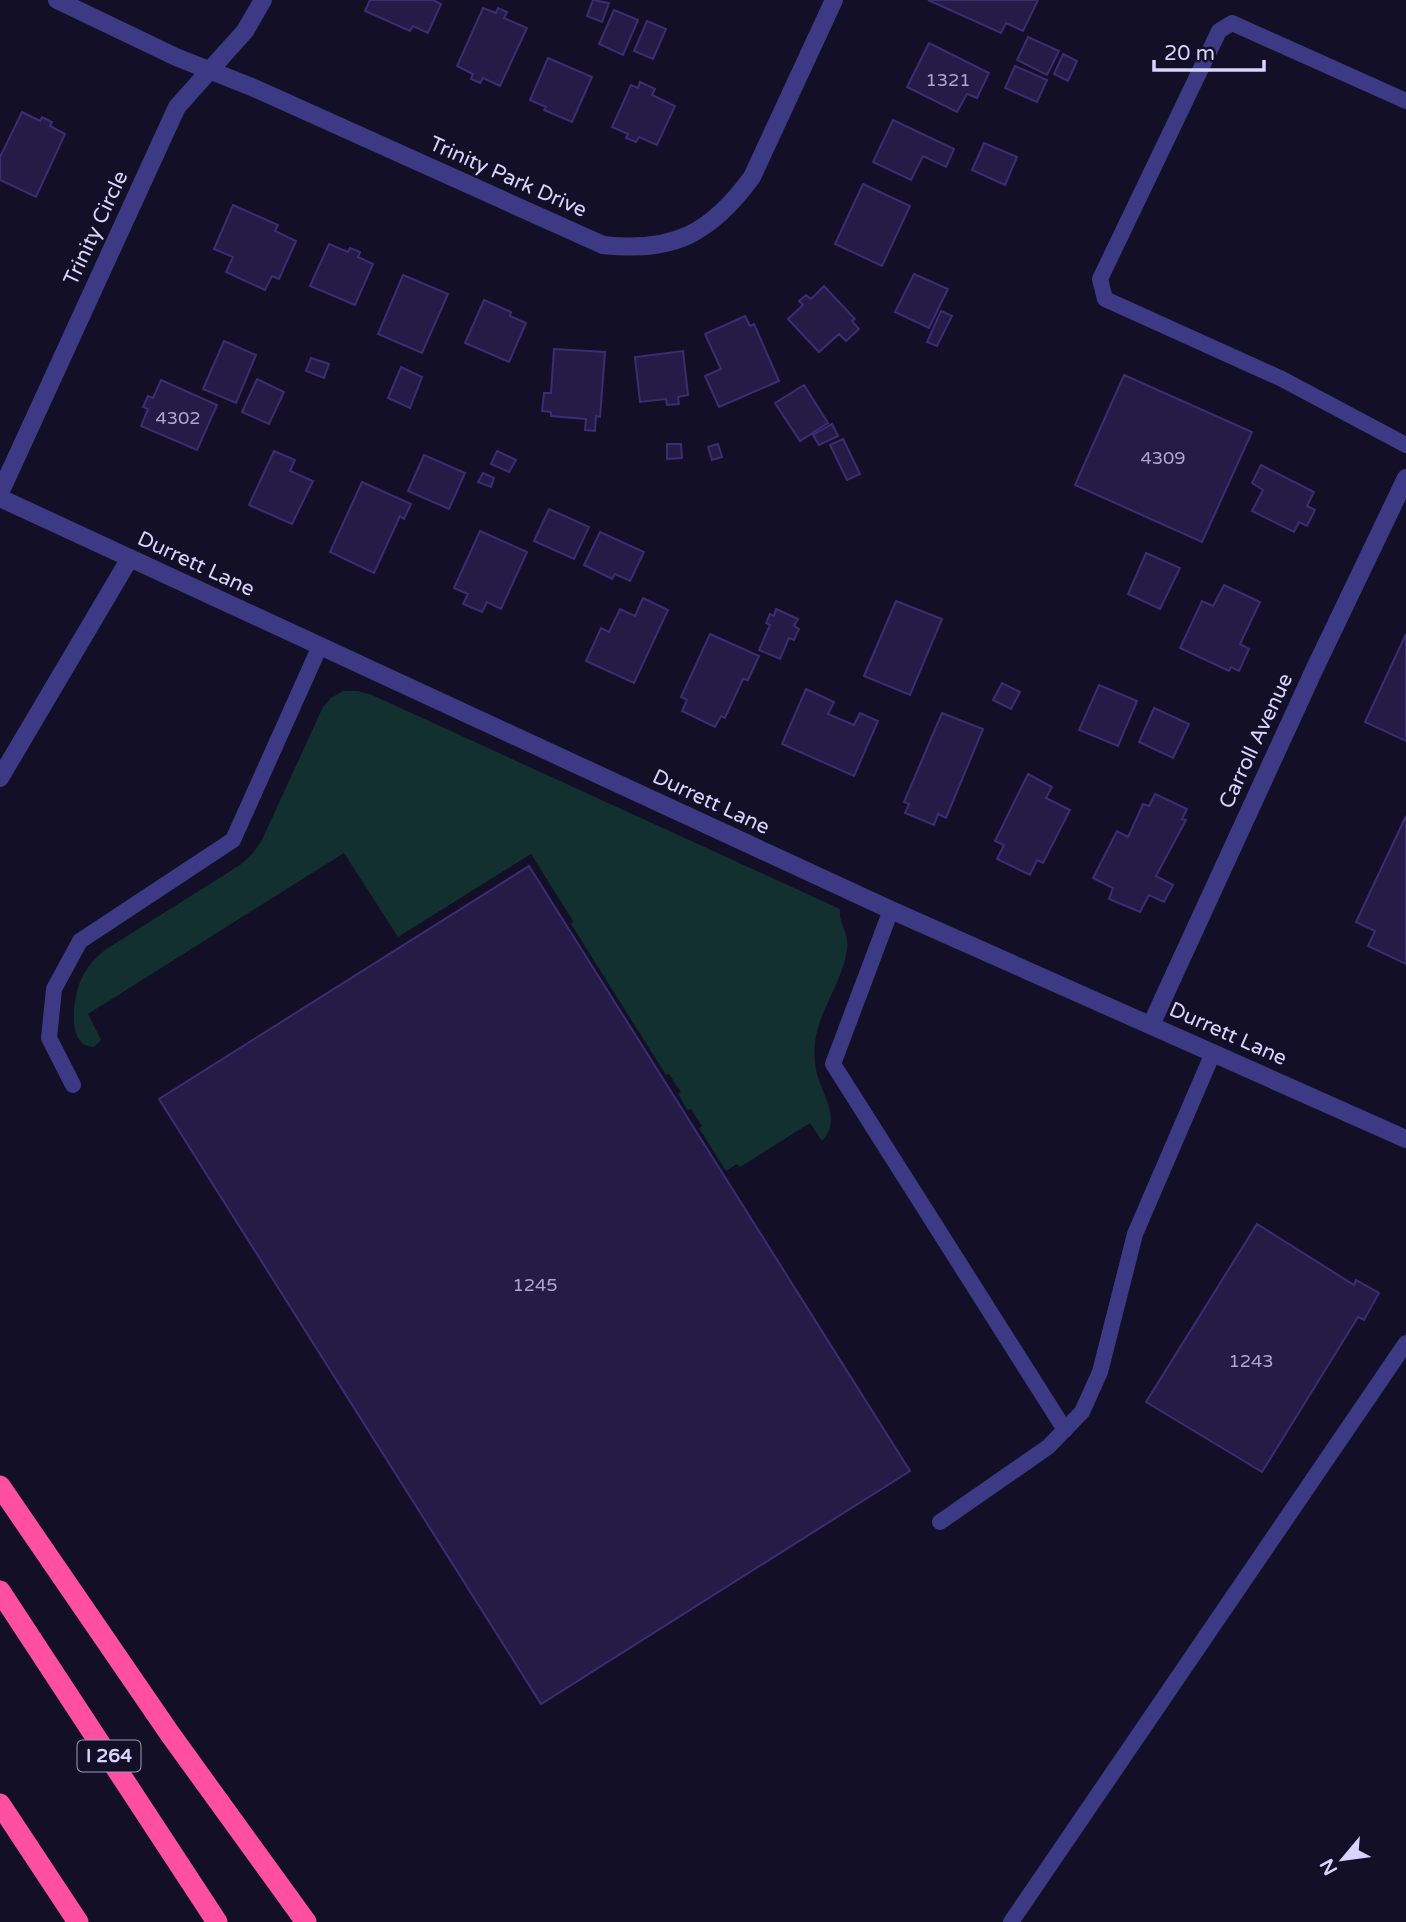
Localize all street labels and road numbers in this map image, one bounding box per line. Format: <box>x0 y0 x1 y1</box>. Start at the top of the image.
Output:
street label: Trinity Park Drive <box>425 131 591 223</box>
street label: Trinity Circle <box>59 167 133 289</box>
street label: Durrett Lane <box>134 526 259 602</box>
street label: Carroll Avenue <box>1214 669 1298 812</box>
street label: Durrett Lane <box>649 764 774 840</box>
street label: Durrett Lane <box>1165 997 1291 1071</box>
road number: I 264 <box>78 1740 140 1772</box>

